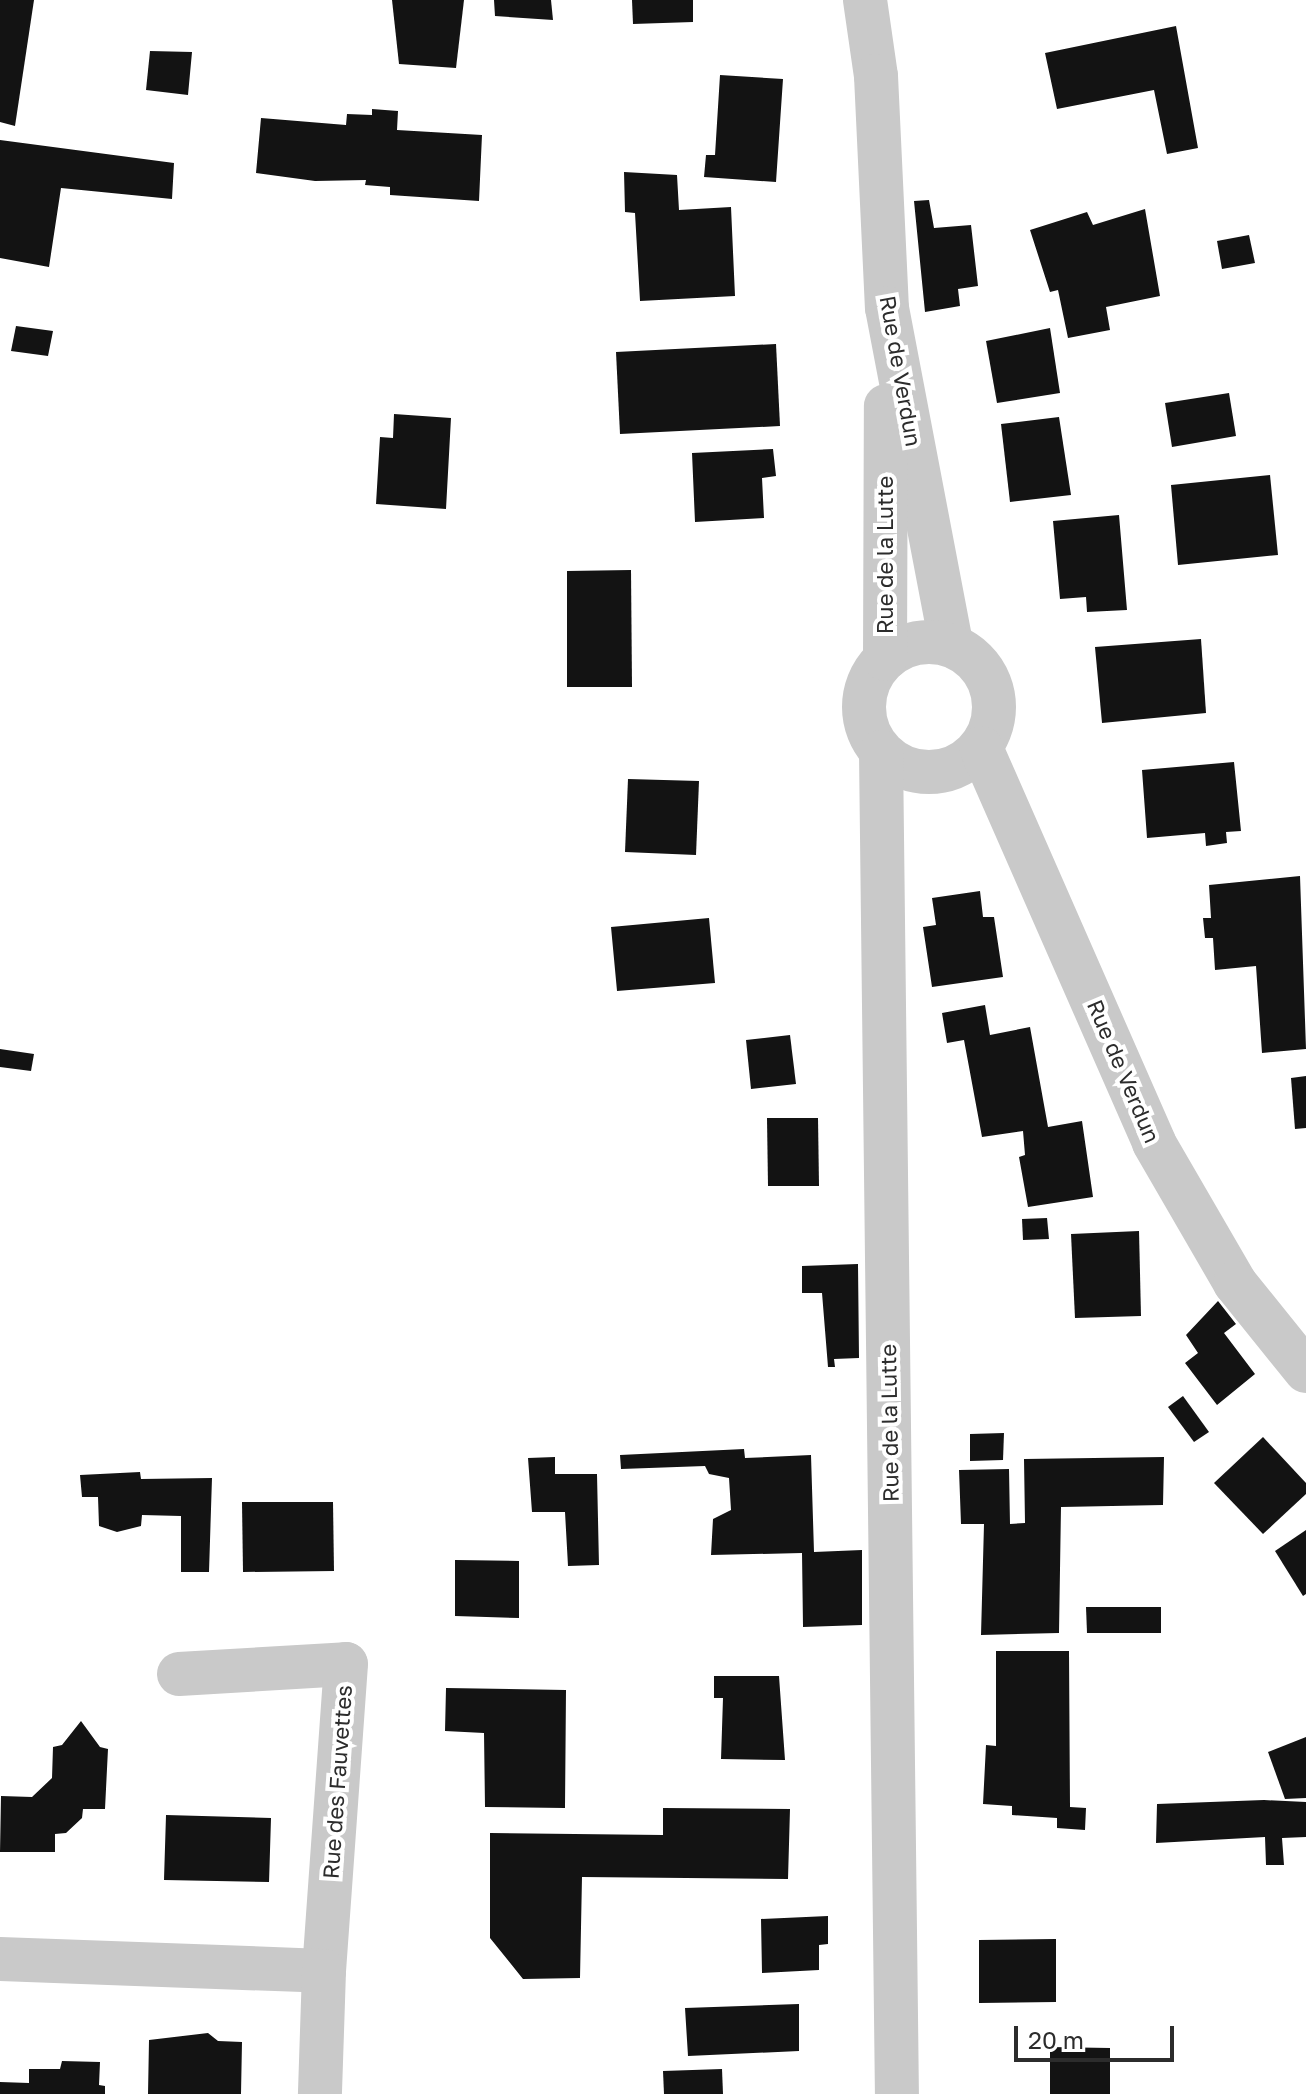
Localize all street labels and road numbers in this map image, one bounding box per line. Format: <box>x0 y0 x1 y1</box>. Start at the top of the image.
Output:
street label: Rue de Verdun <box>875 293 927 449</box>
street label: Rue de la Lutte <box>872 476 898 634</box>
street label: Rue de Verdun <box>1082 996 1166 1146</box>
street label: Rue de la Lutte <box>874 1344 904 1502</box>
street label: Rue des Fauvettes <box>317 1684 357 1880</box>

